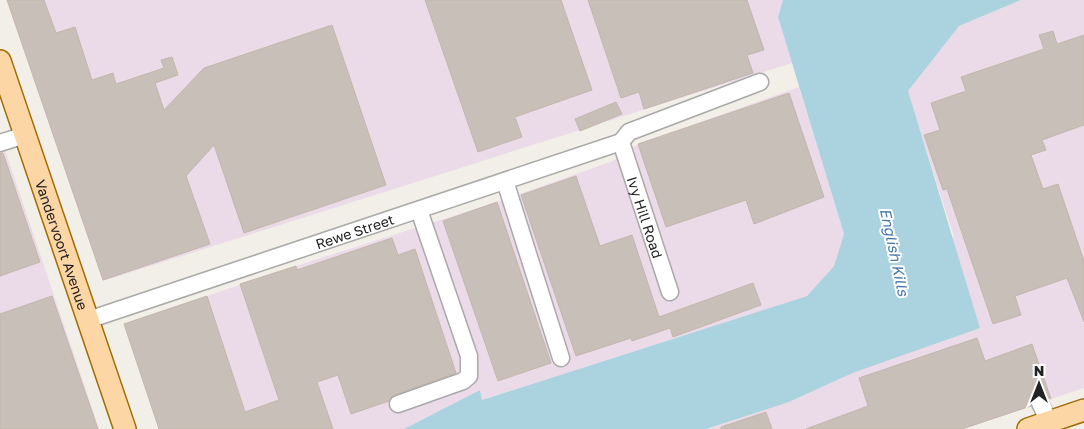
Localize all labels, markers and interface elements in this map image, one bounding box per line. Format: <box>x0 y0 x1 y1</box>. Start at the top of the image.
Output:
street label: Ivy Hill Road <box>624 174 667 260</box>
street label: Vandervoort Avenue <box>32 177 92 312</box>
water label: English Kills <box>876 206 913 299</box>
street label: Rewe Street <box>313 210 396 252</box>
north arrow <box>1014 359 1064 409</box>
text: N <box>1034 362 1044 379</box>

